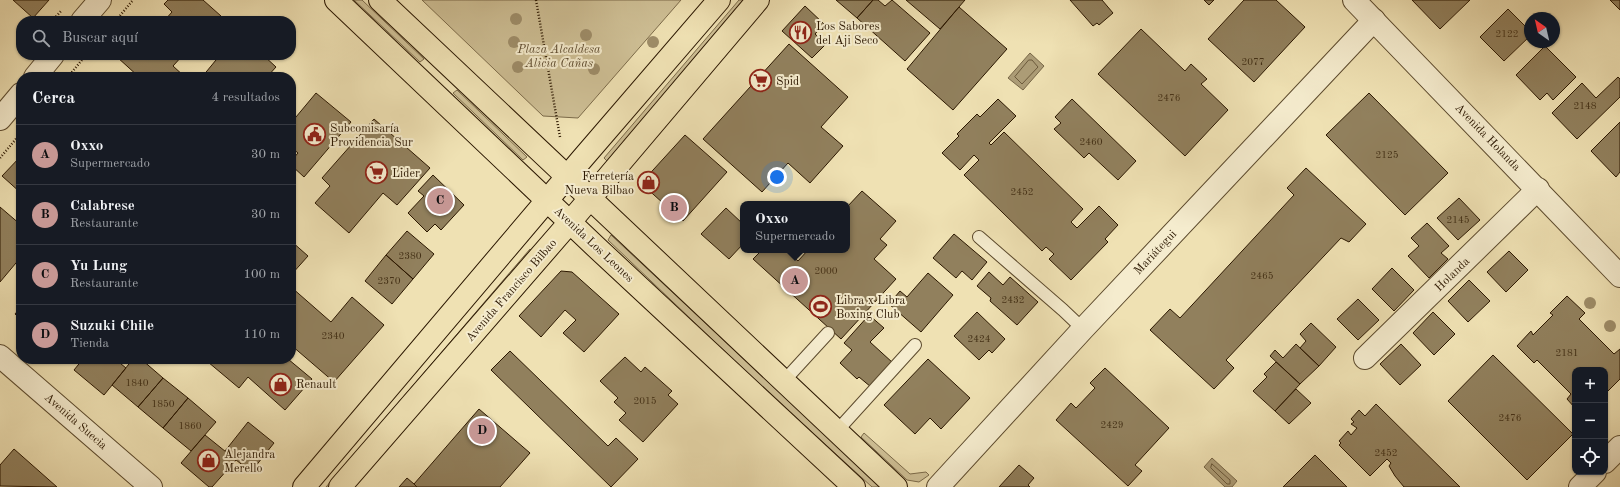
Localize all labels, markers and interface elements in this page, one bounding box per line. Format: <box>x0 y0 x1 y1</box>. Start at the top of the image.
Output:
north arrow <box>1524 12 1560 48</box>
search box <box>16 16 296 60</box>
restaurant icon: Los Sabores del Aji Seco <box>787 20 813 46</box>
place label: Los Sabores del Aji Seco <box>816 21 880 47</box>
icon: search <box>30 27 52 49</box>
house number: 2122 <box>1495 29 1519 39</box>
text: Buscar aquí <box>62 31 138 46</box>
park label: Plaza Alcaldesa Alicia Cañas <box>517 44 601 70</box>
house number: 2077 <box>1241 57 1265 67</box>
supermarket icon: Spid <box>747 68 773 94</box>
place label: Spid <box>776 76 799 88</box>
text: Cerca <box>32 90 75 107</box>
text: 4 resultados <box>212 91 280 104</box>
house number: 2476 <box>1157 93 1181 103</box>
house number: 2148 <box>1573 101 1597 111</box>
street label: Avenida Holanda <box>1452 102 1522 174</box>
public building icon: Subcomisaría Providencia Sur <box>302 122 328 148</box>
place label: Subcomisaría Providencia Sur <box>330 123 413 149</box>
house number: 2460 <box>1079 137 1103 147</box>
text: Oxxo <box>70 139 103 154</box>
text: A <box>40 148 50 161</box>
text: 30 m <box>251 148 280 161</box>
house number: 2125 <box>1375 150 1399 160</box>
text: Supermercado <box>70 157 150 170</box>
supermarket icon: Lider <box>363 160 389 186</box>
your location <box>767 167 787 187</box>
place label: Lider <box>392 168 420 180</box>
shop icon: Ferretería Nueva Bilbao <box>636 170 662 196</box>
place label: Ferretería Nueva Bilbao <box>565 171 634 197</box>
pin: C <box>427 186 453 216</box>
house number: 2452 <box>1010 187 1034 197</box>
pin: B <box>661 193 687 223</box>
text: Calabrese <box>70 199 135 214</box>
popup <box>740 201 850 253</box>
street label: Avenida Los Leones <box>551 205 636 285</box>
text: B <box>40 208 50 221</box>
text: 30 m <box>251 208 280 221</box>
text: Oxxo <box>755 212 788 227</box>
house number: 2145 <box>1446 215 1470 225</box>
text: Restaurante <box>70 217 138 230</box>
street label: Mariátegui <box>1132 228 1179 277</box>
text: Supermercado <box>755 230 835 243</box>
street label: Avenida Francisco Bilbao <box>464 237 559 344</box>
house number: 2380 <box>398 251 422 261</box>
street label: Holanda <box>1433 255 1472 294</box>
text: Yu Lung <box>70 259 127 274</box>
pin: A <box>782 266 808 296</box>
house number: 2000 <box>814 266 838 276</box>
text: C <box>41 268 49 281</box>
text: 100 m <box>243 268 280 281</box>
house number: 2465 <box>1250 271 1274 281</box>
house number: 2370 <box>377 276 401 286</box>
text: Restaurante <box>70 277 138 290</box>
sports icon: Libra x Libra Boxing Club <box>808 294 834 320</box>
place label: Libra x Libra Boxing Club <box>836 295 906 321</box>
house number: 2432 <box>1001 295 1025 305</box>
text: Suzuki Chile <box>70 319 154 334</box>
text: D <box>40 328 50 341</box>
text: 110 m <box>243 328 280 341</box>
house number: 2340 <box>321 331 345 341</box>
house number: 2424 <box>967 334 991 344</box>
text: Tienda <box>70 337 109 350</box>
house number: 2181 <box>1555 348 1579 358</box>
map controls <box>1572 367 1608 475</box>
button: + <box>1572 367 1608 403</box>
shop icon: Renault <box>268 371 294 397</box>
house number: 1840 <box>125 378 149 388</box>
place label: Renault <box>296 379 336 391</box>
street label: Avenida Suecia <box>42 391 109 452</box>
house number: 2015 <box>633 396 657 406</box>
house number: 1850 <box>151 399 175 409</box>
button: − <box>1572 403 1608 439</box>
house number: 2476 <box>1498 413 1522 423</box>
pin: D <box>469 416 495 446</box>
house number: 2429 <box>1100 420 1124 430</box>
house number: 1860 <box>178 421 202 431</box>
button: locate <box>1572 439 1608 475</box>
shop icon: Alejandra Merello <box>195 448 221 474</box>
house number: 2452 <box>1374 448 1398 458</box>
place label: Alejandra Merello <box>224 449 275 475</box>

